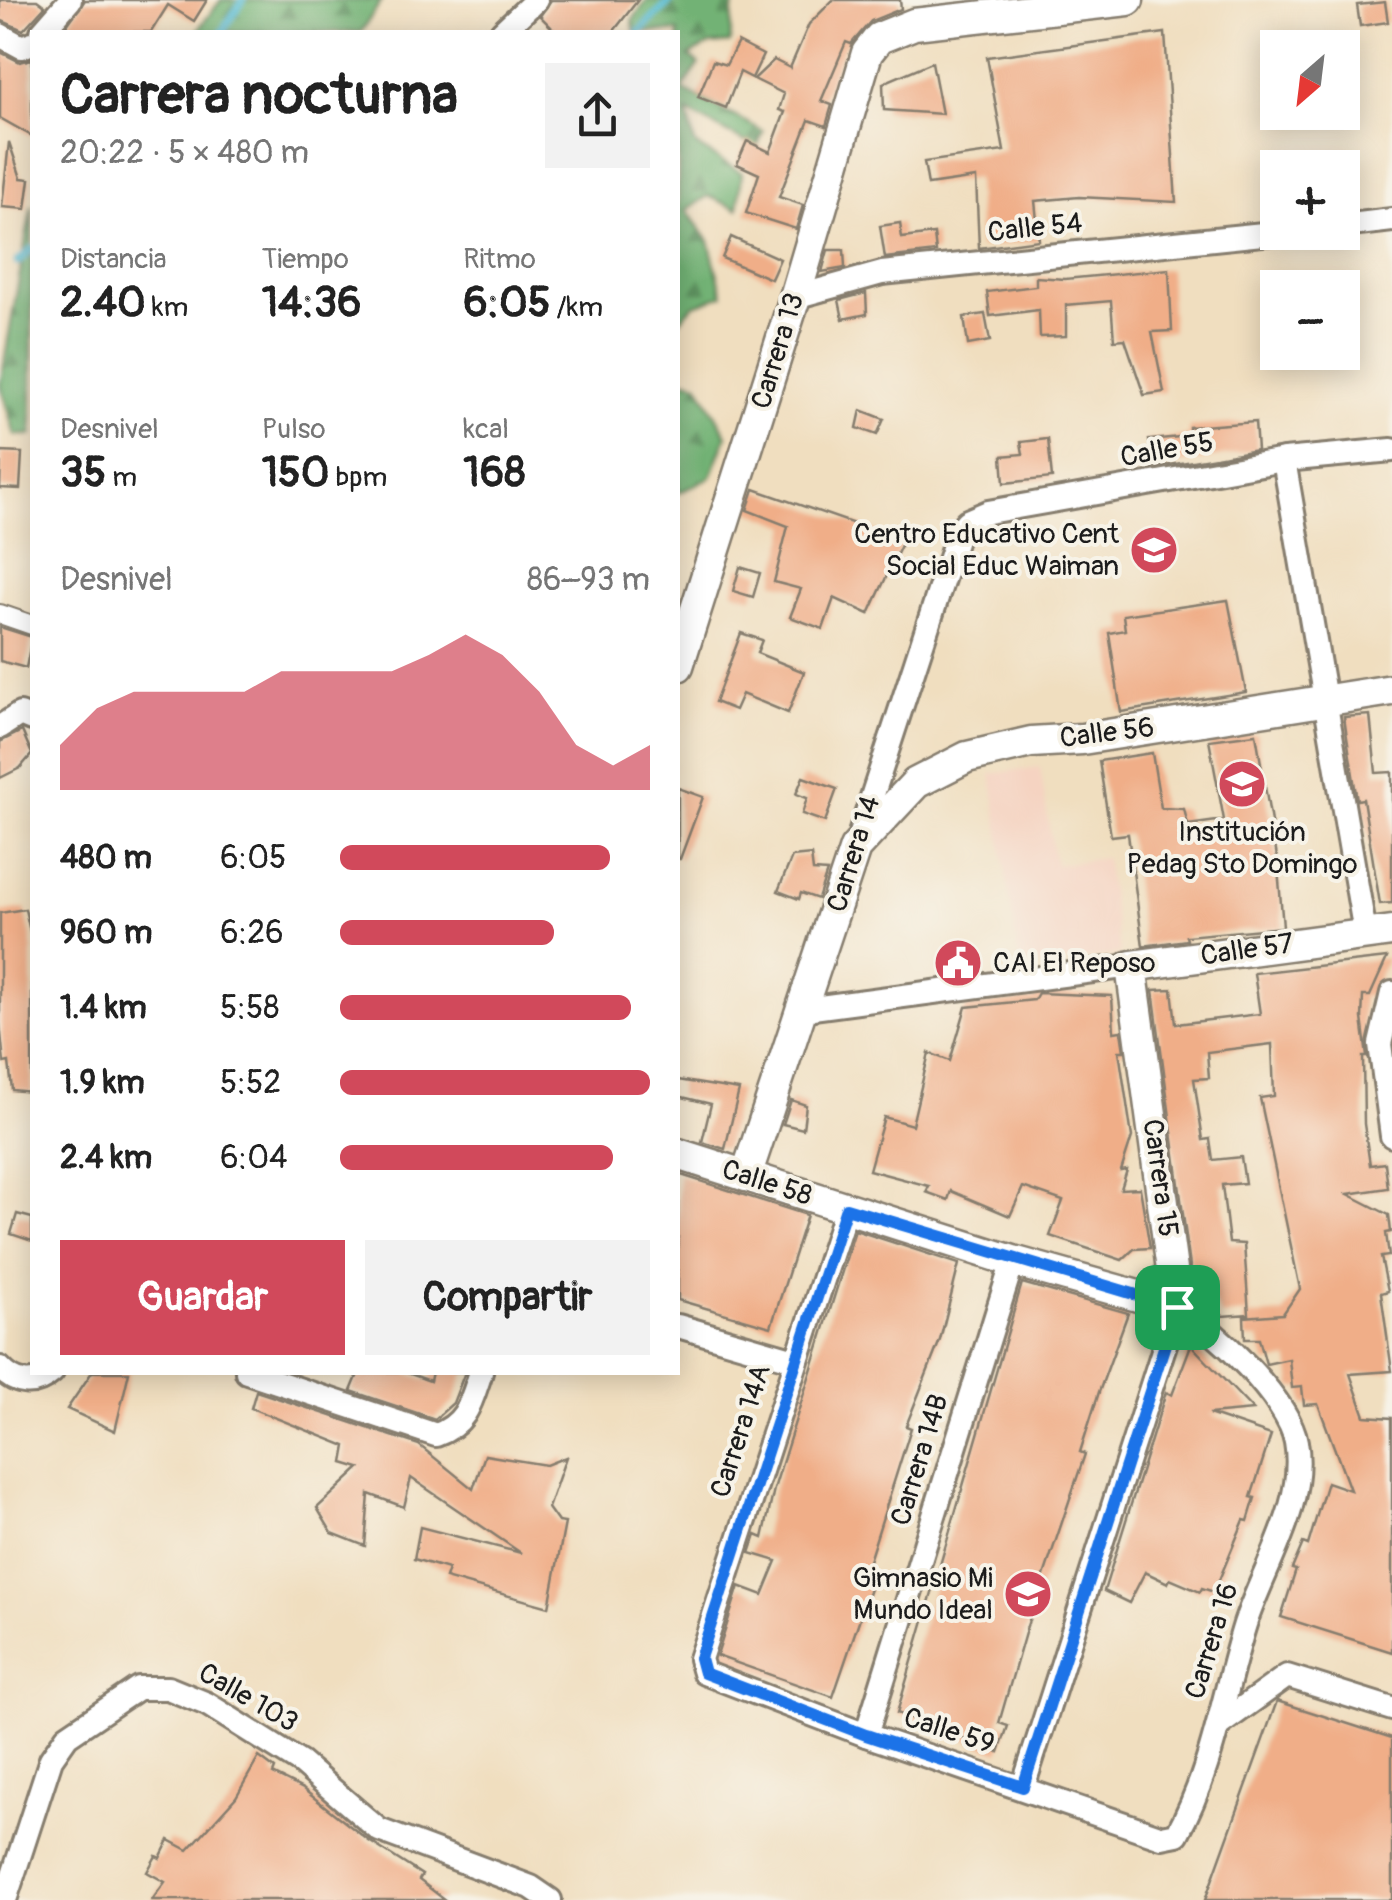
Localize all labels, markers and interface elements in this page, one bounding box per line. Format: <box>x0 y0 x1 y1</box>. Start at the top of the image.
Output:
north arrow <box>1260 30 1360 130</box>
map controls <box>1260 30 1360 370</box>
text: Carrera nocturna <box>60 61 458 130</box>
button: share <box>545 63 650 168</box>
text: 20:22 · 5 × 480 m <box>60 133 309 173</box>
button: + <box>1260 150 1360 250</box>
street label: Calle 54 <box>986 206 1084 250</box>
text: Distancia <box>60 242 167 277</box>
text: Tiempo <box>262 242 349 277</box>
text: Ritmo <box>463 242 536 277</box>
button: − <box>1260 270 1360 370</box>
text: 2.40 <box>60 277 146 329</box>
text: 14:36 <box>262 277 362 329</box>
text: 6:05 <box>463 277 550 329</box>
street label: Carrera 13 <box>744 289 812 413</box>
text: km <box>146 290 188 325</box>
text: /km <box>550 290 603 325</box>
text: Desnivel <box>60 412 159 447</box>
text: Pulso <box>262 412 325 447</box>
text: kcal <box>463 412 509 447</box>
street label: Calle 55 <box>1118 425 1216 475</box>
text: 35 <box>60 447 106 499</box>
text: 150 <box>262 447 330 499</box>
text: 168 <box>463 447 525 499</box>
text: m <box>106 460 137 495</box>
text: bpm <box>330 460 387 495</box>
place label: Centro Educativo Cent Social Educ Waiman <box>854 517 1120 584</box>
school or university icon: Centro Educativo Cent Social Educ Waiman <box>1128 524 1180 576</box>
text: Desnivel <box>60 560 173 600</box>
text: 86–93 m <box>527 560 650 600</box>
street label: Calle 56 <box>1058 710 1156 756</box>
school or university icon: Institución Pedag Sto Domingo <box>1216 758 1268 810</box>
street label: Carrera 14 <box>820 792 888 916</box>
place label: Institución Pedag Sto Domingo <box>1126 815 1358 882</box>
text: 480 m <box>60 838 152 878</box>
text: 6:05 <box>220 838 286 878</box>
text: 960 m <box>60 913 152 953</box>
text: 6:26 <box>220 913 284 953</box>
street label: Calle 57 <box>1198 926 1296 974</box>
public building icon: CAI El Reposo <box>932 937 984 989</box>
place label: CAI El Reposo <box>993 946 1156 981</box>
text: 1.4 km <box>60 988 147 1028</box>
text: 5:58 <box>220 988 279 1028</box>
text: 1.9 km <box>60 1063 145 1103</box>
text: 5:52 <box>220 1063 281 1103</box>
street label: Carrera 15 <box>1134 1117 1186 1239</box>
text: 2.4 km <box>60 1138 152 1178</box>
text: 6:04 <box>220 1138 288 1178</box>
street label: Calle 58 <box>717 1152 817 1214</box>
button: Guardar <box>60 1240 345 1355</box>
button: Compartir <box>365 1240 650 1355</box>
pin <box>1135 1265 1220 1350</box>
icon: arrive <box>1150 1280 1205 1335</box>
street label: Carrera 14A <box>703 1360 779 1502</box>
street label: Carrera 14B <box>883 1390 957 1530</box>
place label: Gimnasio Mi Mundo Ideal <box>853 1561 993 1628</box>
school or university icon: Gimnasio Mi Mundo Ideal <box>1002 1568 1054 1620</box>
street label: Carrera 16 <box>1178 1579 1246 1703</box>
street label: Calle 103 <box>192 1656 304 1740</box>
street label: Calle 59 <box>899 1700 999 1762</box>

